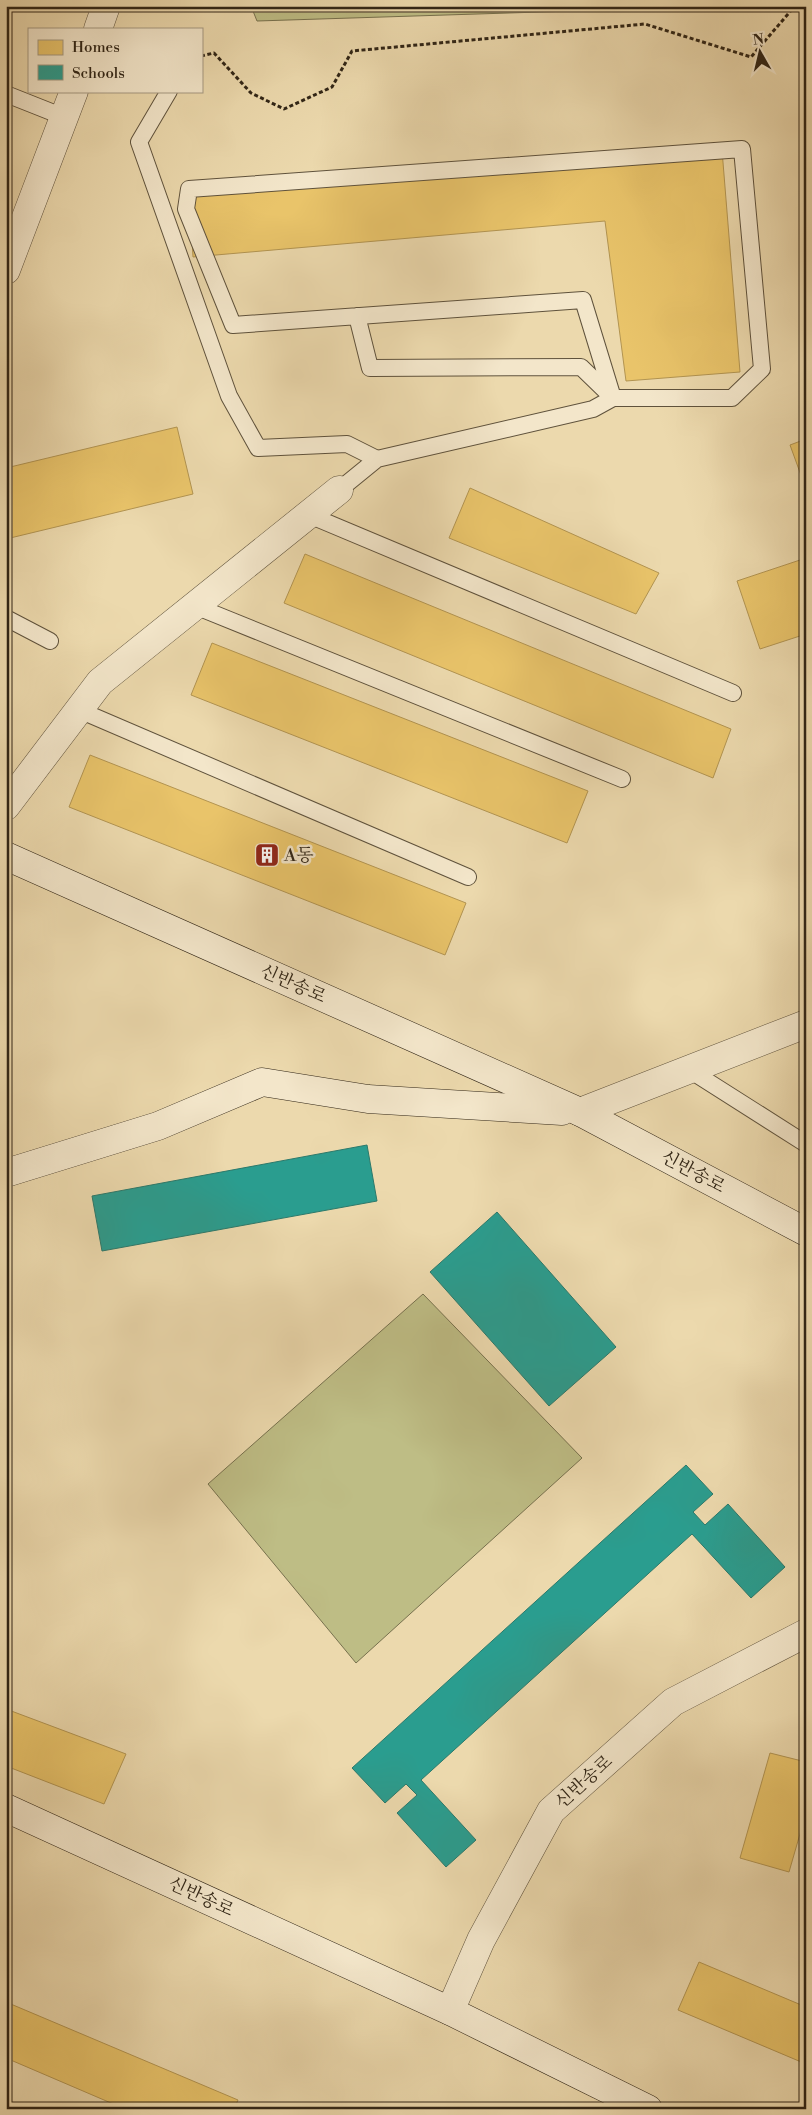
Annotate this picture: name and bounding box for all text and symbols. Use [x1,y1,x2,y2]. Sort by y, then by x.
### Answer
legend [28,28,202,92]
north arrow [734,28,784,78]
text: N [752,30,765,50]
text: Homes [72,38,120,57]
text: Schools [72,64,125,83]
building icon: A동 [254,842,280,868]
place label: A동 [283,844,314,867]
street label: 신반송로 [257,959,329,1009]
street label: 신반송로 [657,1146,729,1198]
street label: 신반송로 [550,1750,618,1814]
street label: 신반송로 [165,1872,237,1922]

